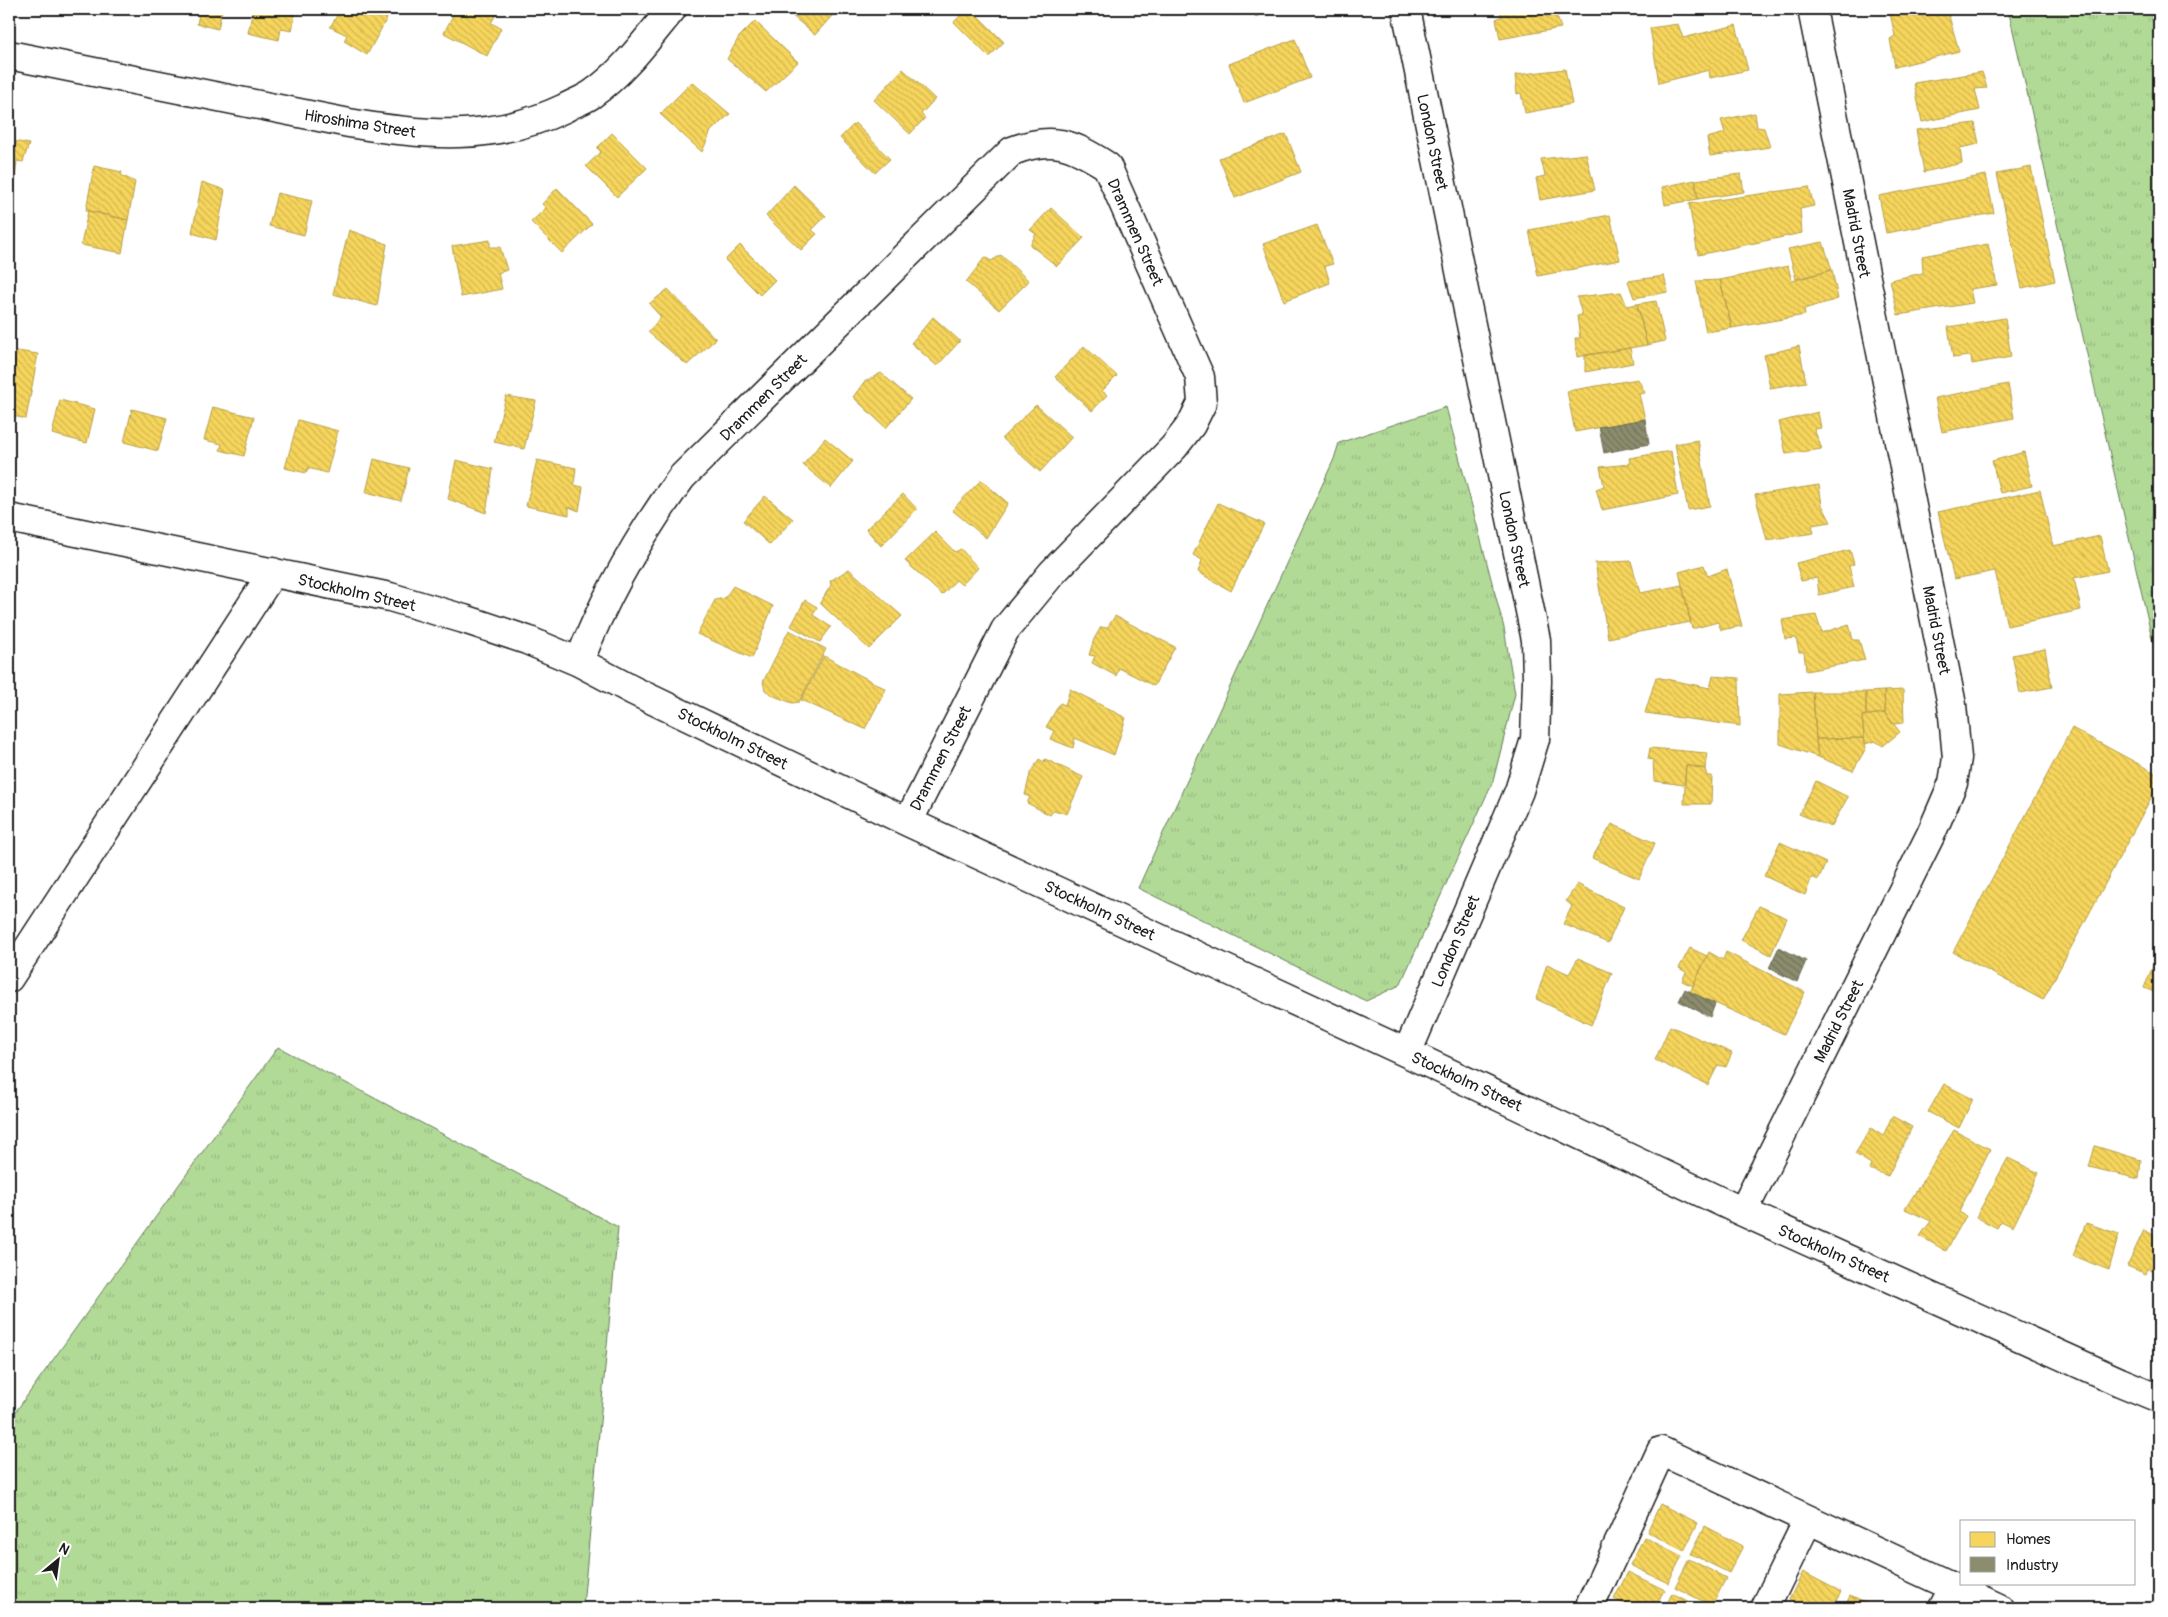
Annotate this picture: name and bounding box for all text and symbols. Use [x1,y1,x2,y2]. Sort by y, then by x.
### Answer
street label: London Street [1412,92,1452,193]
street label: Hiroshima Street [303,105,418,143]
street label: Drammen Street [1103,176,1168,290]
street label: Madrid Street [1838,187,1875,280]
street label: Drammen Street [716,350,812,445]
street label: London Street [1494,489,1534,590]
street label: Stockholm Street [296,570,418,616]
street label: Madrid Street [1918,584,1955,677]
street label: Drammen Street [906,702,976,814]
street label: Stockholm Street [674,704,791,774]
street label: Stockholm Street [1041,876,1159,946]
street label: London Street [1427,892,1485,991]
street label: Madrid Street [1810,976,1868,1066]
street label: Stockholm Street [1408,1047,1526,1117]
street label: Stockholm Street [1775,1220,1893,1288]
legend [1960,1520,2136,1584]
text: Homes [2006,1530,2051,1549]
north arrow [32,1534,82,1584]
text: N [56,1539,72,1559]
text: Industry [2006,1556,2059,1575]

